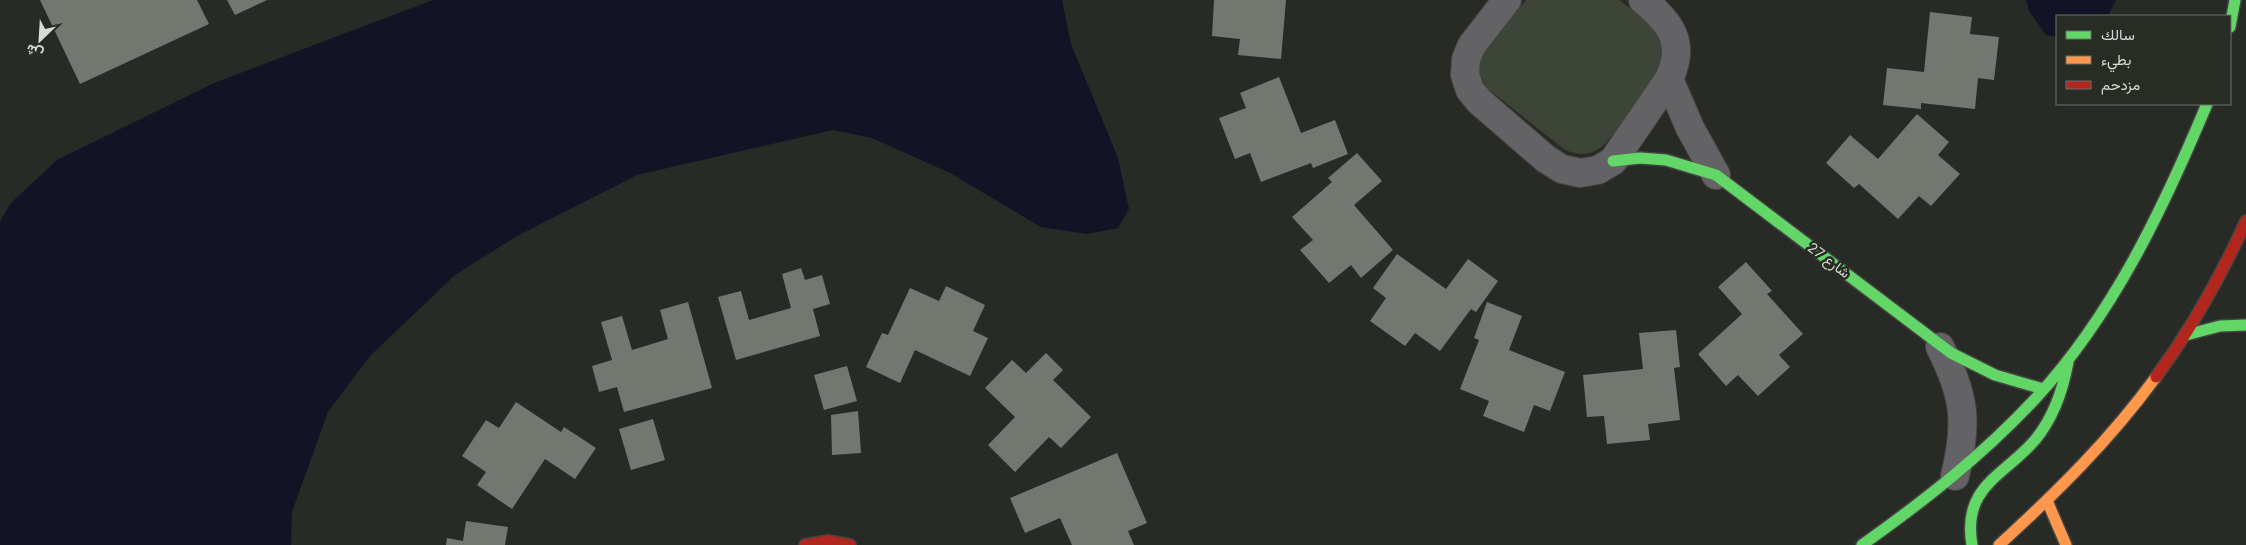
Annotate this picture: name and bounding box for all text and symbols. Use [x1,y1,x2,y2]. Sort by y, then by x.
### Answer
north arrow [15,15,65,65]
legend [2056,15,2231,105]
text: سالك [2101,25,2135,44]
text: ش [23,40,46,63]
text: بطيء [2101,50,2131,73]
text: مزدحم [2101,75,2140,95]
street label: شارع 27 [1803,238,1854,283]

